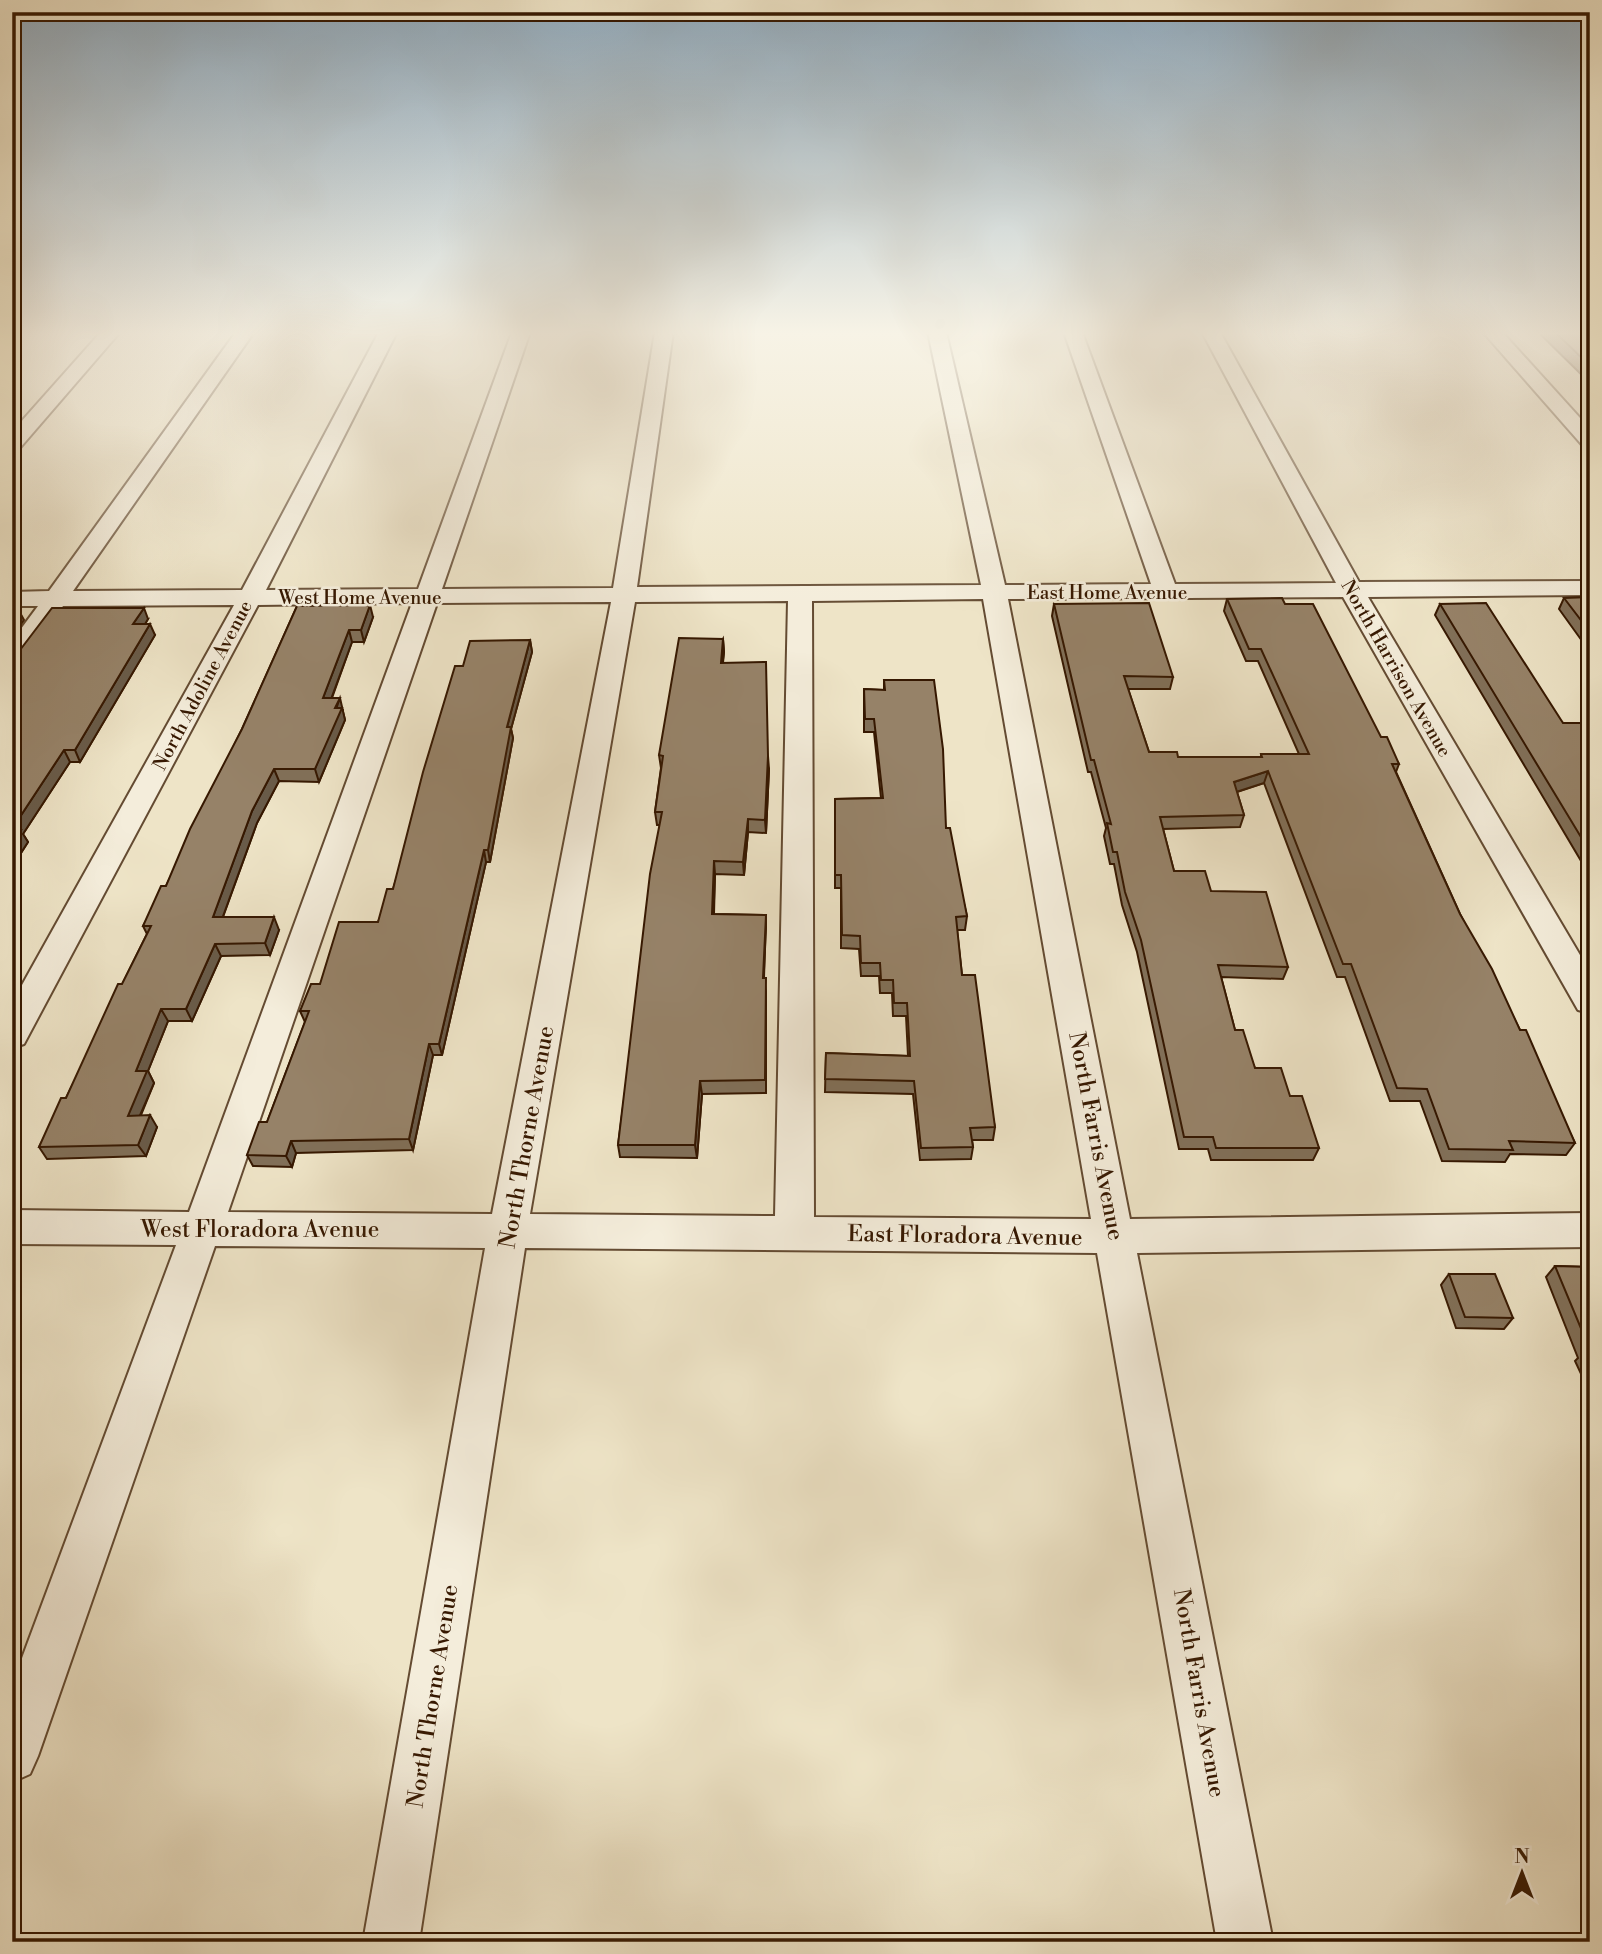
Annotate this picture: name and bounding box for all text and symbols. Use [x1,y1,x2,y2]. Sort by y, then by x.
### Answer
street label: North Harrison Avenue [1336,576,1457,761]
street label: East Home Avenue [1027,581,1187,605]
street label: West Home Avenue [277,586,442,610]
street label: North Adoline Avenue [148,596,258,775]
street label: North Thorne Avenue [494,1024,560,1251]
street label: North Farris Avenue [1062,1030,1130,1243]
street label: West Floradora Avenue [140,1216,379,1244]
street label: East Floradora Avenue [847,1220,1083,1252]
street label: North Thorne Avenue [402,1582,464,1810]
street label: North Farris Avenue [1167,1587,1231,1800]
north arrow [1486,1839,1556,1909]
text: N [1514,1845,1530,1869]

